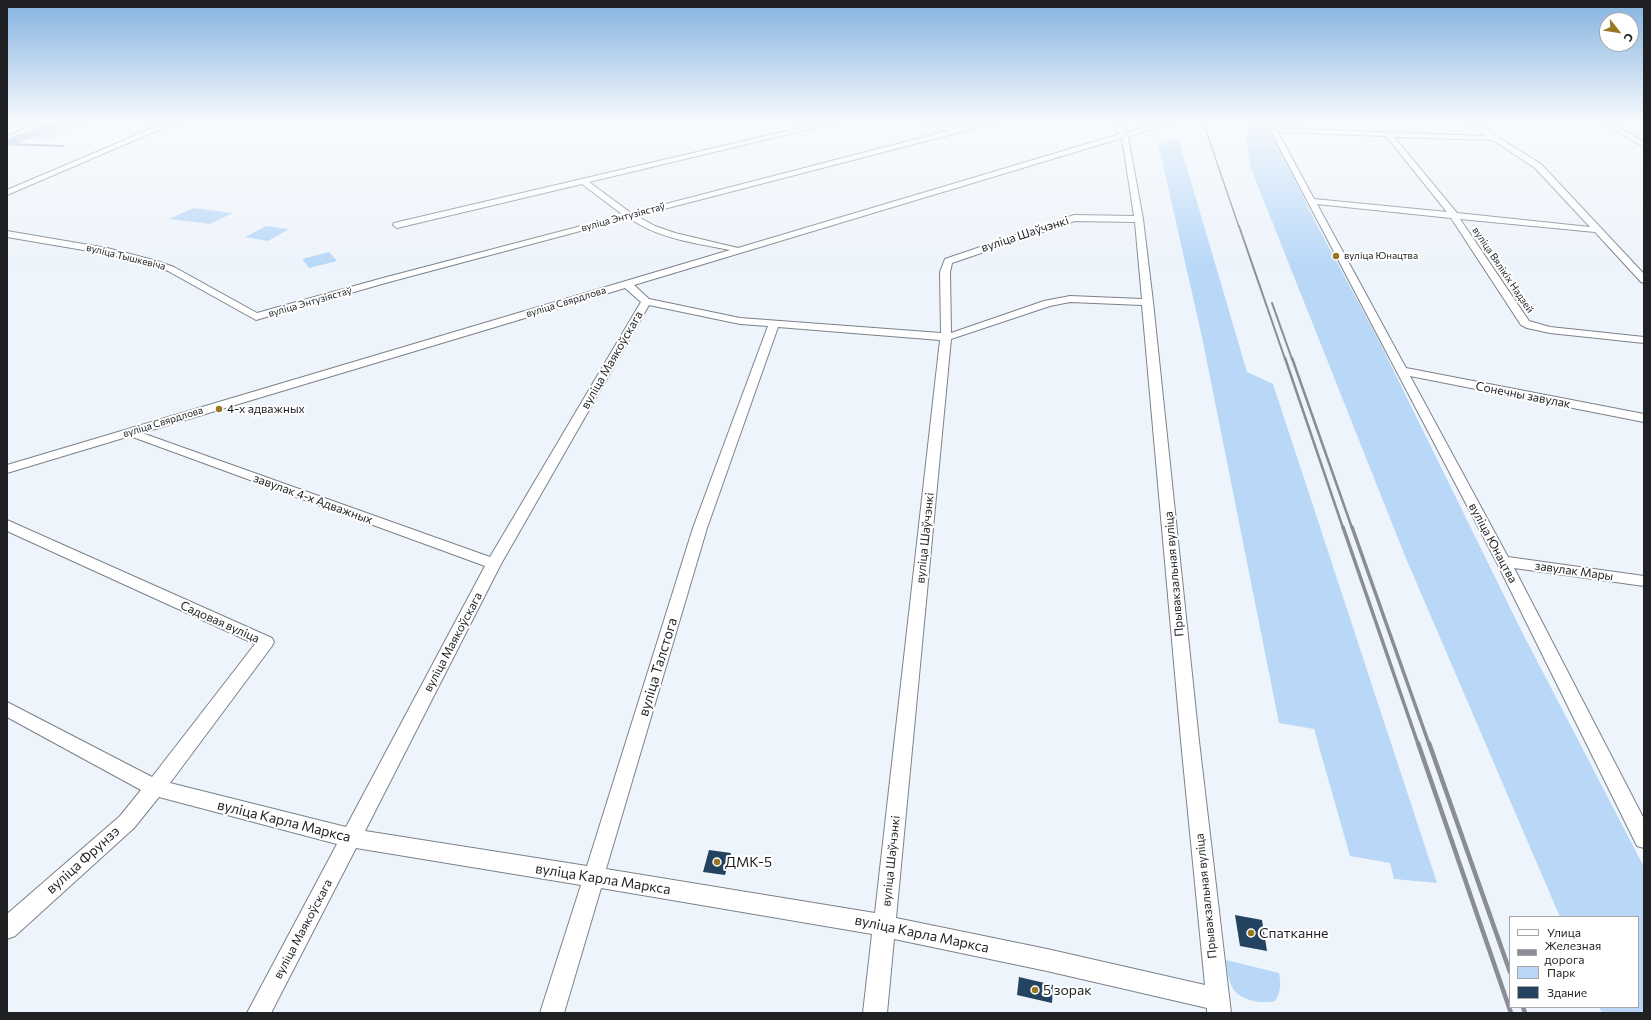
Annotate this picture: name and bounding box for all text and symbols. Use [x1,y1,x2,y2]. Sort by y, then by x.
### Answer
north arrow [1599,12,1639,52]
text: С [1621,31,1636,44]
street label: вуліца Энтузіястаў [580,200,666,234]
street label: вуліца Шаўчэнкі [979,213,1071,255]
street label: вуліца Вялікіх Надзей [1470,225,1536,315]
street label: вуліца Тышкевіча [85,241,167,273]
place label: вуліца Юнацтва [1344,250,1418,262]
marker: вуліца Юнацтва [1331,251,1341,261]
street label: вуліца Энтузіястаў [267,284,353,320]
street label: вуліца Свярдлова [525,284,607,320]
street label: вуліца Маякоўскага [578,308,646,412]
street label: Сонечны завулак [1474,379,1572,411]
place label: 4-х адважных [227,402,305,416]
street label: вуліца Свярдлова [122,404,204,440]
marker: 4-х адважных [214,404,224,414]
street label: завулак 4-х Адважных [251,471,375,527]
street label: вуліца Шаўчэнкі [913,492,937,584]
street label: вуліца Юнацтва [1466,500,1520,586]
street label: Прывакзальная вуліца [1161,511,1187,637]
street label: завулак Мары [1534,558,1614,584]
street label: вуліца Маякоўскага [421,590,485,694]
street label: Садовая вуліца [178,598,262,646]
street label: вуліца Талстога [635,616,681,718]
street label: вуліца Карла Маркса [216,796,352,846]
street label: вуліца Шаўчэнкі [879,815,903,907]
street label: вуліца Фрунзэ [43,823,123,897]
street label: Прывакзальная вуліца [1192,833,1220,959]
place label: ДМК-5 [725,854,772,870]
marker: ДМК-5 [712,857,722,867]
street label: вуліца Карла Маркса [534,860,672,898]
street label: вуліца Маякоўскага [271,877,335,981]
street label: вуліца Карла Маркса [853,912,991,956]
legend [1509,916,1639,1008]
place label: Спатканне [1259,925,1328,941]
text: Улица [1547,925,1581,939]
marker: Спатканне [1246,928,1256,938]
text: Железная дорога [1545,938,1601,966]
text: Парк [1547,965,1576,979]
place label: 5 зорак [1043,982,1092,998]
marker: 5 зорак [1030,985,1040,995]
text: Здание [1547,985,1587,999]

